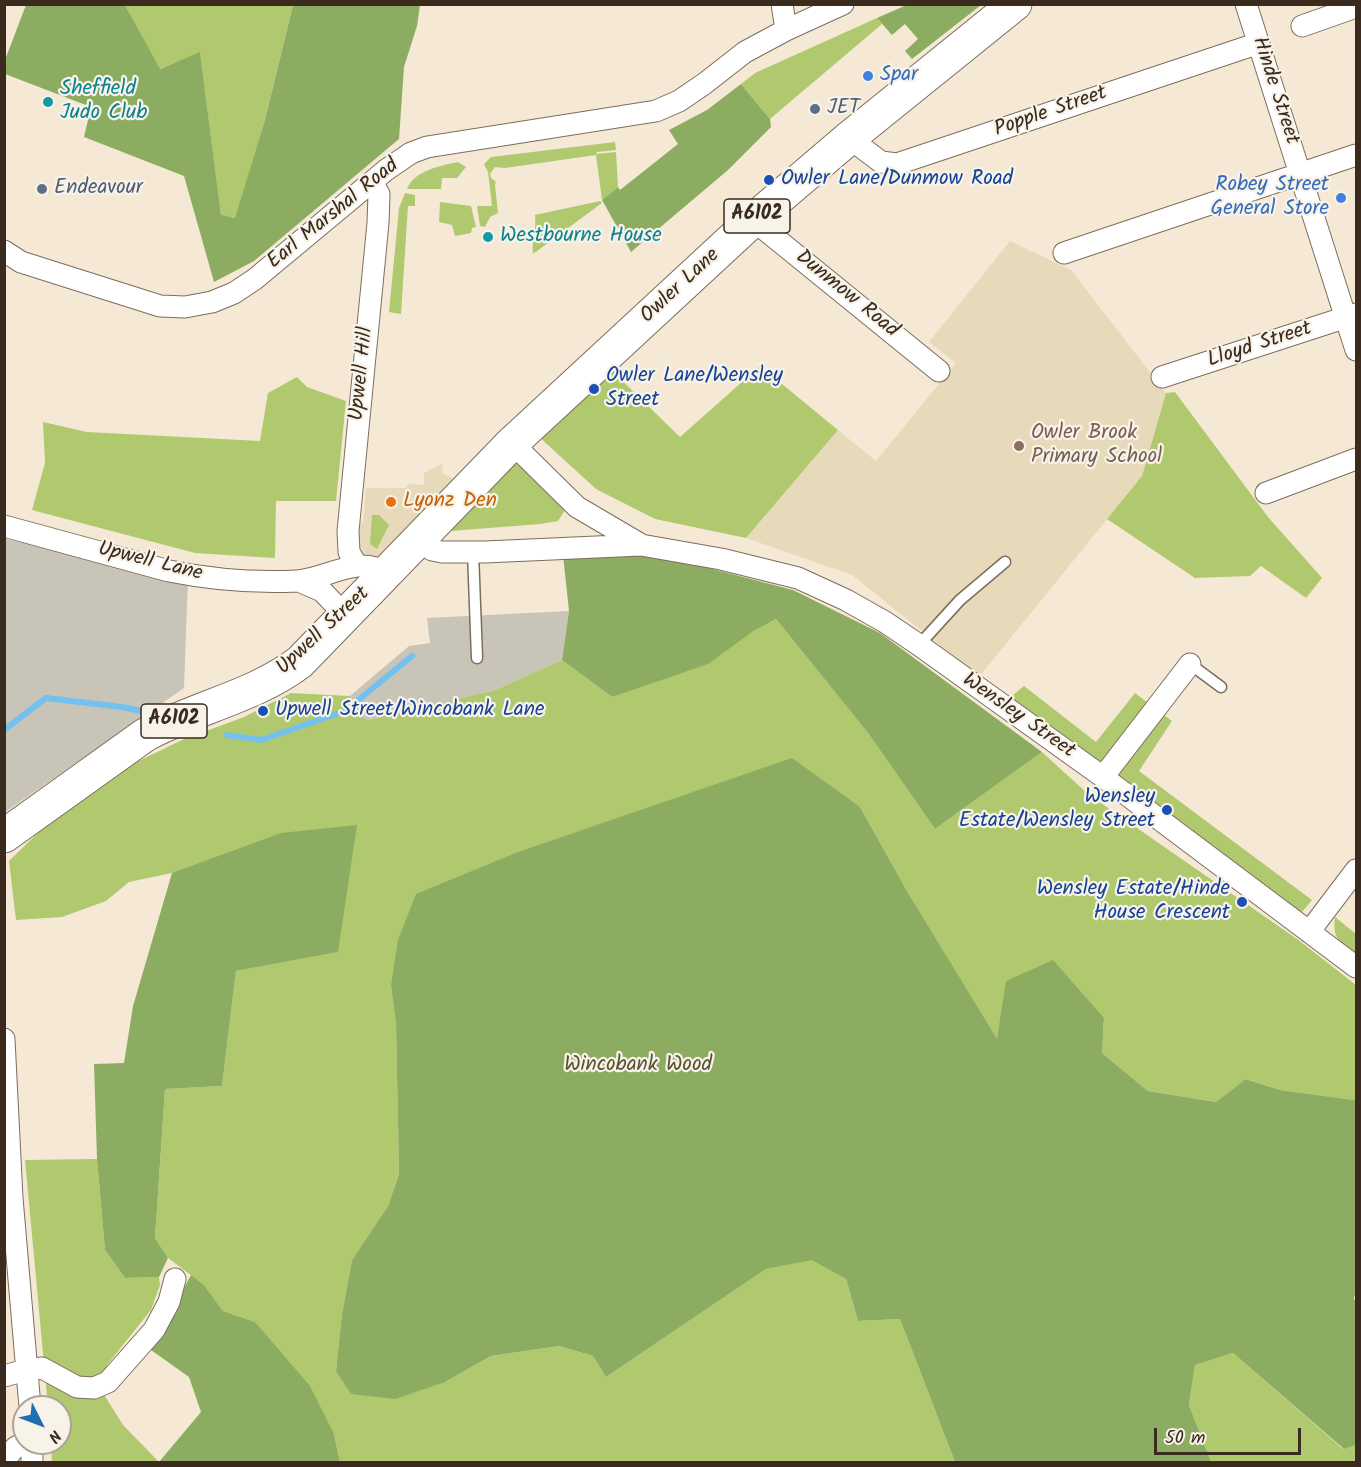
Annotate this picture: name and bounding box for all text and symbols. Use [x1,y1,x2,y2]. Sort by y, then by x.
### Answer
street label: Hinde Street [1245,34,1303,148]
place label: Spar [880,63,918,89]
marker: Spar [861,69,875,83]
place label: Sheffield Judo Club [60,77,147,127]
street label: Popple Street [991,82,1111,144]
marker: Sheffield Judo Club [41,95,55,109]
place label: JET [827,96,860,122]
marker: JET [808,102,822,116]
street label: Earl Marshal Road [263,154,405,276]
place label: Owler Lane/Dunmow Road [781,167,1013,193]
marker: Owler Lane/Dunmow Road [762,173,776,187]
place label: Robey Street General Store [1211,173,1329,223]
place label: Endeavour [54,176,143,202]
marker: Endeavour [35,182,49,196]
marker: Robey Street General Store [1334,191,1348,205]
road number: A6102 [724,199,790,233]
place label: Westbourne House [500,224,662,250]
marker: Westbourne House [481,230,495,244]
street label: Owler Lane [636,244,726,330]
street label: Dunmow Road [789,246,903,344]
street label: Lloyd Street [1205,317,1315,375]
street label: Upwell Hill [346,326,380,422]
place label: Owler Lane/Wensley Street [606,364,783,414]
marker: Owler Lane/Wensley Street [587,382,601,396]
place label: Owler Brook Primary School [1031,421,1162,471]
marker: Owler Brook Primary School [1012,439,1026,453]
place label: Lyonz Den [403,489,497,515]
marker: Lyonz Den [384,495,398,509]
street label: Upwell Lane [95,538,205,588]
street label: Upwell Street [272,582,376,682]
street label: Wensley Street [957,669,1079,765]
place label: Upwell Street/Wincobank Lane [275,698,544,724]
road number: A6102 [141,704,207,738]
marker: Upwell Street/Wincobank Lane [256,704,270,718]
place label: Wensley Estate/Wensley Street [959,785,1155,835]
marker: Wensley Estate/Wensley Street [1160,803,1174,817]
place label: Wensley Estate/Hinde House Crescent [1037,877,1230,927]
marker: Wensley Estate/Hinde House Crescent [1235,895,1249,909]
park label: Wincobank Wood [564,1053,712,1079]
north arrow [12,1395,72,1455]
scale bar [1157,1416,1304,1454]
text: N [42,1424,67,1448]
text: 50 m [1165,1424,1205,1453]

